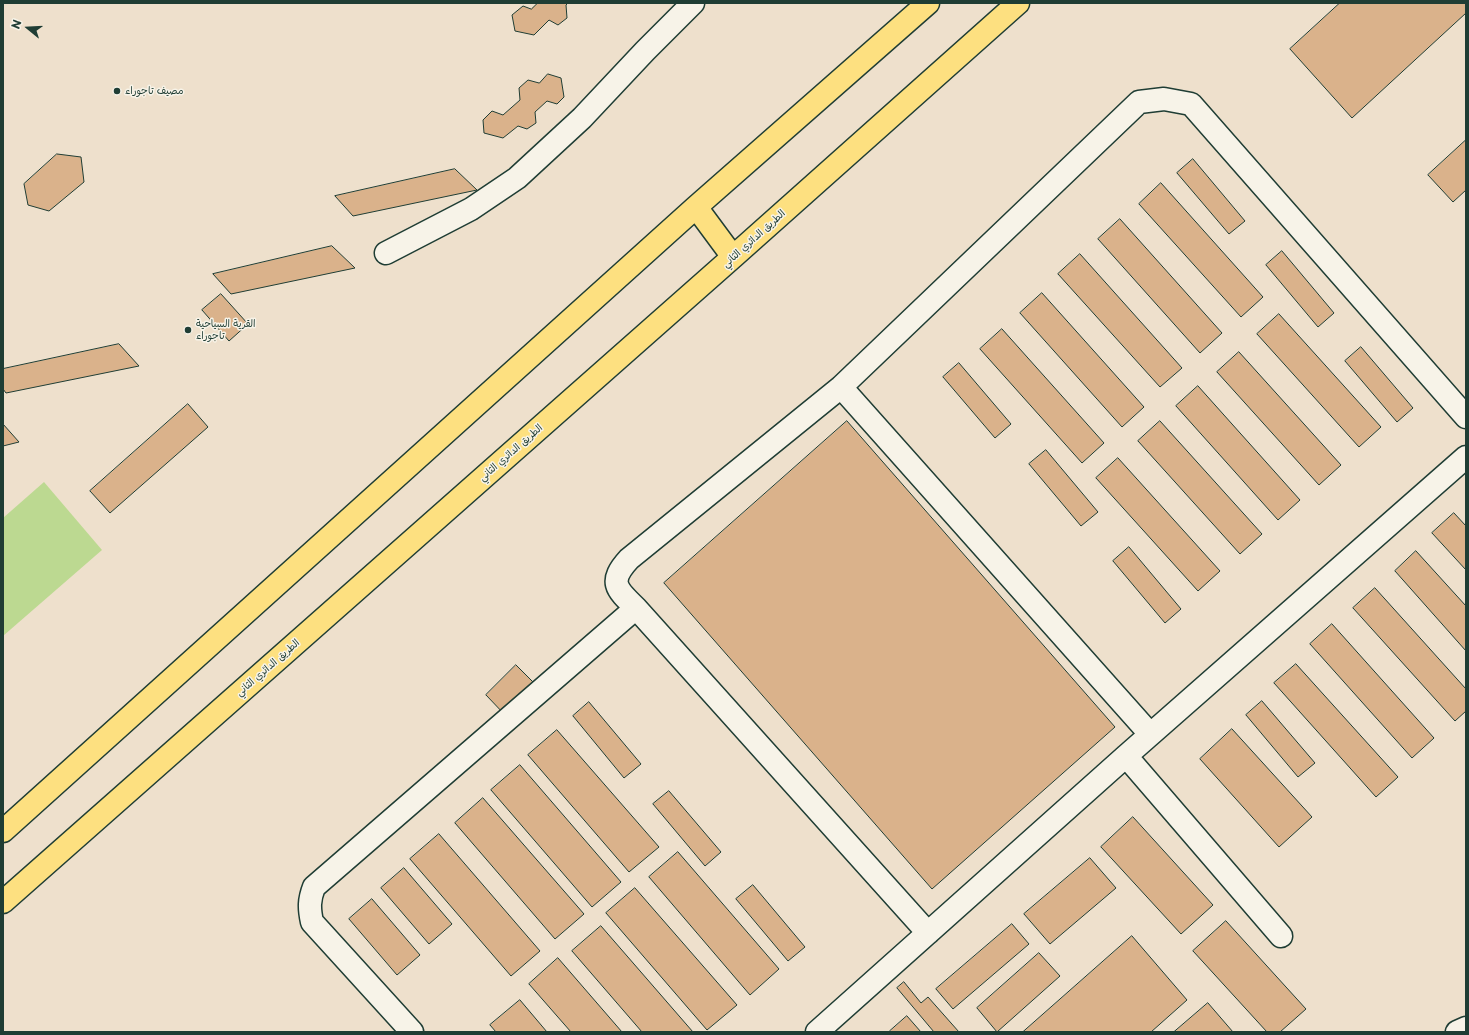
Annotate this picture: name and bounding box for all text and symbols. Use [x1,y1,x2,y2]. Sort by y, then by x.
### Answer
north arrow [8,8,48,48]
text: N [7,17,26,31]
place label: مصيف تاجوراء [125,85,184,97]
marker: مصيف تاجوراء [112,86,122,96]
street label: الطريق الدائري الثاني [720,208,788,270]
place label: القرية السياحية تاجوراء [196,318,255,342]
marker: القرية السياحية تاجوراء [183,325,193,335]
street label: الطريق الدائري الثاني [477,422,545,484]
street label: الطريق الدائري الثاني [234,637,302,699]

